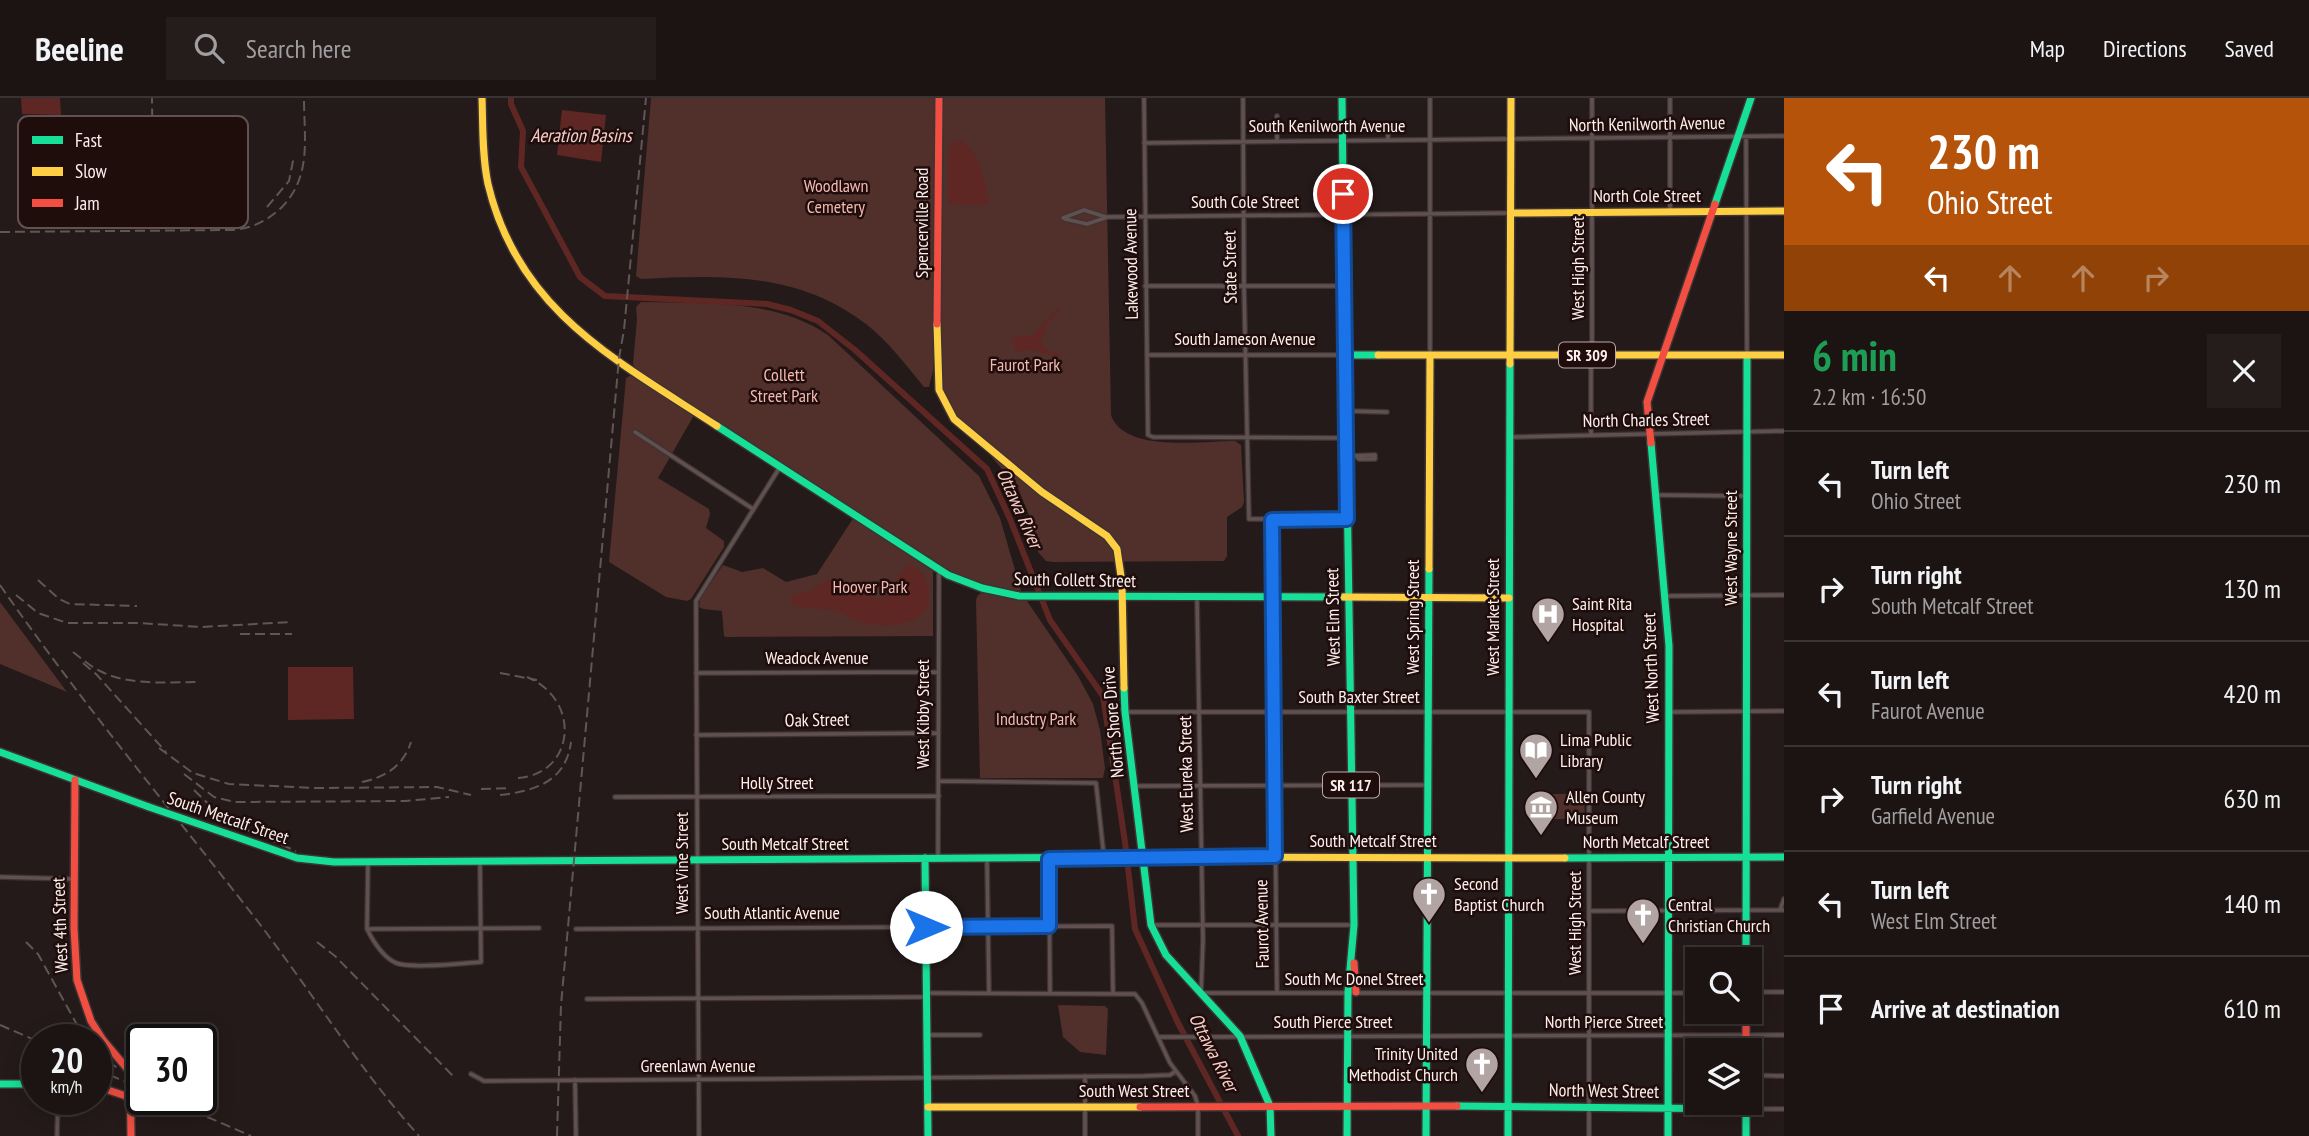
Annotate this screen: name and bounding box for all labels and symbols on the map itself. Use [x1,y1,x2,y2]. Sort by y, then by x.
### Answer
street label: North Kenilworth Avenue [1569,111,1725,136]
street label: South Kenilworth Avenue [1249,114,1405,137]
legend [18,116,248,228]
water label: Aeration Basins [530,123,633,147]
text: Fast [75,128,103,152]
text: Slow [75,159,108,183]
pin [1313,164,1373,224]
street label: Spencerville Road [910,168,933,278]
park label: Woodlawn Cemetery [804,174,868,218]
street label: North Cole Street [1593,184,1701,207]
street label: South Cole Street [1191,190,1299,213]
text: Jam [74,191,100,215]
street label: Lakewood Avenue [1118,208,1143,320]
street label: West High Street [1566,216,1589,320]
street label: State Street [1217,230,1242,304]
street label: South Jameson Avenue [1174,327,1316,350]
road number: SR 309 [1559,342,1615,368]
park label: Faurot Park [990,353,1060,376]
park label: Collett Street Park [750,363,818,407]
street label: North Charles Street [1583,407,1710,432]
water label: Ottawa River [992,464,1049,554]
street label: West Wayne Street [1719,490,1742,606]
street label: West Market Street [1481,558,1504,676]
street label: West Spring Street [1401,560,1424,674]
street label: South Collett Street [1014,567,1136,592]
street label: West Elm Street [1320,568,1345,666]
park label: Hoover Park [833,575,907,598]
place label: Saint Rita Hospital [1572,592,1632,636]
hospital icon: Saint Rita Hospital [1529,595,1567,644]
street label: West North Street [1637,612,1664,724]
street label: Weadock Avenue [765,646,869,669]
street label: West Kibby Street [911,659,934,769]
street label: North Shore Drive [1096,665,1129,779]
street label: South Baxter Street [1298,685,1420,708]
street label: Oak Street [784,707,850,732]
park label: Industry Park [996,707,1076,730]
street label: West Eureka Street [1173,715,1198,833]
place label: Lima Public Library [1560,728,1632,772]
library icon: Lima Public Library [1517,731,1555,780]
street label: Holly Street [740,771,814,794]
road number: SR 117 [1323,772,1379,798]
place label: Allen County Museum [1566,785,1645,829]
street label: South Metcalf Street [164,786,292,849]
museum icon: Allen County Museum [1522,788,1560,837]
street label: West Vine Street [670,812,693,914]
street label: South Metcalf Street [1309,829,1437,852]
street label: North Metcalf Street [1583,830,1709,853]
street label: South Metcalf Street [721,832,849,855]
street label: West High Street [1563,871,1586,975]
place label: Second Baptist Church [1454,872,1544,916]
church icon: Second Baptist Church [1410,875,1448,924]
street label: West 4th Street [46,877,73,973]
street label: Faurot Avenue [1249,879,1274,969]
position arrow [889,890,963,964]
place label: Central Christian Church [1668,893,1770,937]
church icon: Central Christian Church [1624,896,1662,945]
street label: South Atlantic Avenue [704,901,840,924]
street label: South Mc Donel Street [1284,967,1424,990]
water label: Ottawa River [1184,1009,1245,1098]
street label: South Pierce Street [1274,1010,1393,1033]
street label: North Pierce Street [1545,1010,1663,1033]
speed limit sign: 30 [126,1024,217,1115]
place label: Trinity United Methodist Church [1349,1042,1458,1086]
church icon: Trinity United Methodist Church [1463,1045,1501,1094]
street label: Greenlawn Avenue [640,1054,756,1077]
street label: North West Street [1549,1078,1659,1103]
street label: South West Street [1079,1079,1189,1102]

